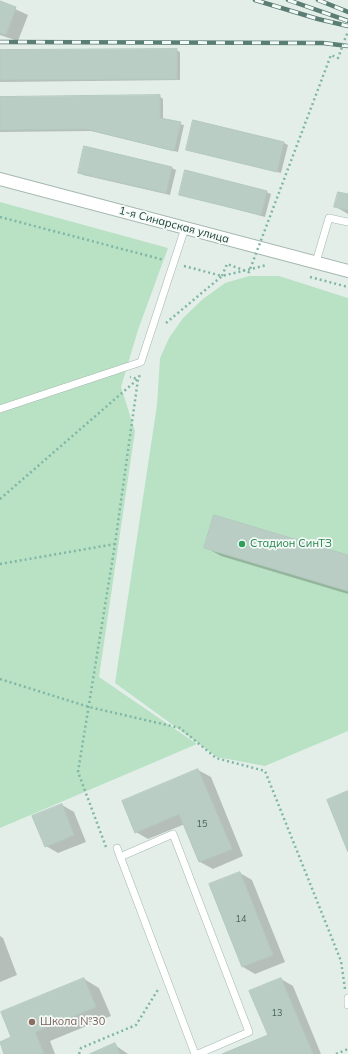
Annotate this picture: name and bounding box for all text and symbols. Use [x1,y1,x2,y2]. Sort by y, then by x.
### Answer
street label: 1-я Синарская улица [118,204,230,246]
place label: Стадион СинТЗ [250,537,332,551]
marker: Стадион СинТЗ [237,539,247,549]
house number: 15 [197,819,207,829]
house number: 14 [236,914,246,924]
house number: 13 [272,1008,282,1018]
place label: Школа №30 [40,1015,105,1029]
marker: Школа №30 [27,1017,37,1027]

